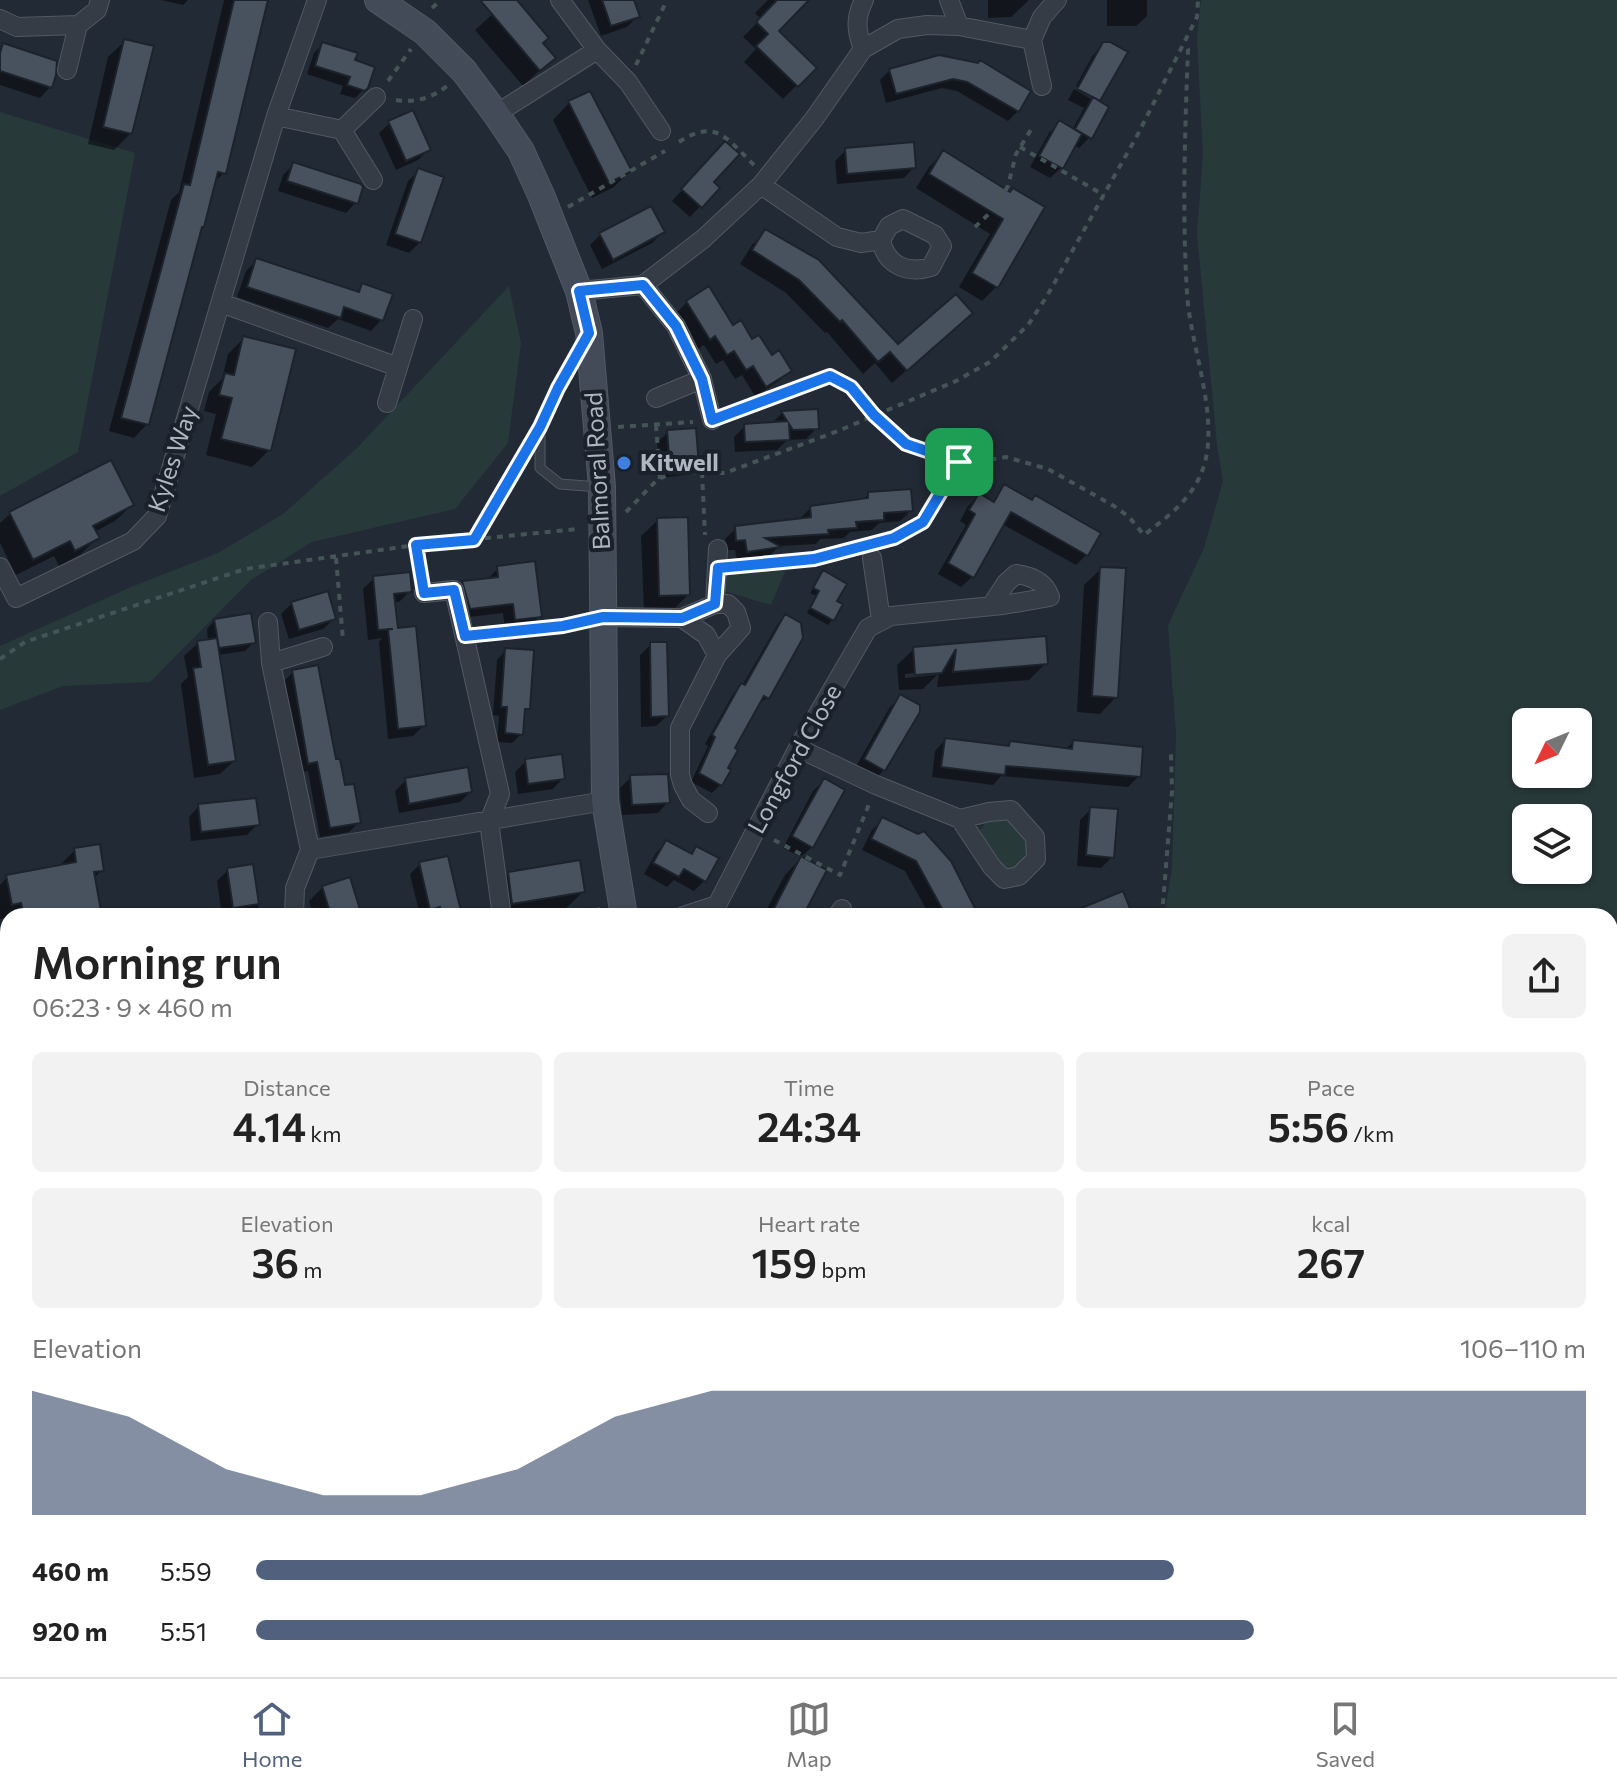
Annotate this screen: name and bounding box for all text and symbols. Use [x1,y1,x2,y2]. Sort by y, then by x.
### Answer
street label: Balmoral Road [578,391,615,551]
street label: Kyles Way [141,402,202,515]
pin [925,428,993,496]
icon: arrive [937,440,981,484]
place label: Kitwell [640,447,719,476]
marker: Kitwell [615,454,633,472]
street label: Longford Close [741,679,847,838]
north arrow [1512,708,1592,788]
map controls [1512,708,1592,884]
button: layers [1512,804,1592,884]
text: Morning run [32,934,282,988]
button: share [1502,934,1586,1018]
text: 06:23 · 9 × 460 m [32,991,233,1022]
text: Distance [243,1074,331,1101]
text: Time [784,1074,834,1101]
text: Pace [1307,1074,1355,1101]
text: 4.14 [233,1101,306,1150]
text: 24:34 [757,1101,861,1150]
text: 5:56 [1268,1101,1349,1150]
text: km [306,1120,341,1147]
text: /km [1349,1120,1394,1147]
text: Elevation [241,1210,333,1237]
text: Heart rate [758,1210,860,1237]
text: kcal [1311,1210,1351,1237]
text: 36 [251,1237,299,1286]
text: 159 [752,1237,817,1286]
text: 267 [1297,1237,1365,1286]
text: m [299,1256,323,1283]
text: bpm [817,1256,866,1283]
text: Elevation [32,1332,142,1363]
text: 106–110 m [1460,1332,1586,1363]
text: 460 m [32,1555,109,1586]
text: 5:59 [160,1555,212,1586]
text: 920 m [32,1615,107,1646]
text: 5:51 [160,1615,207,1646]
tab: Home [242,1697,302,1772]
tab: Map [786,1697,832,1772]
tab: Saved [1316,1697,1375,1772]

